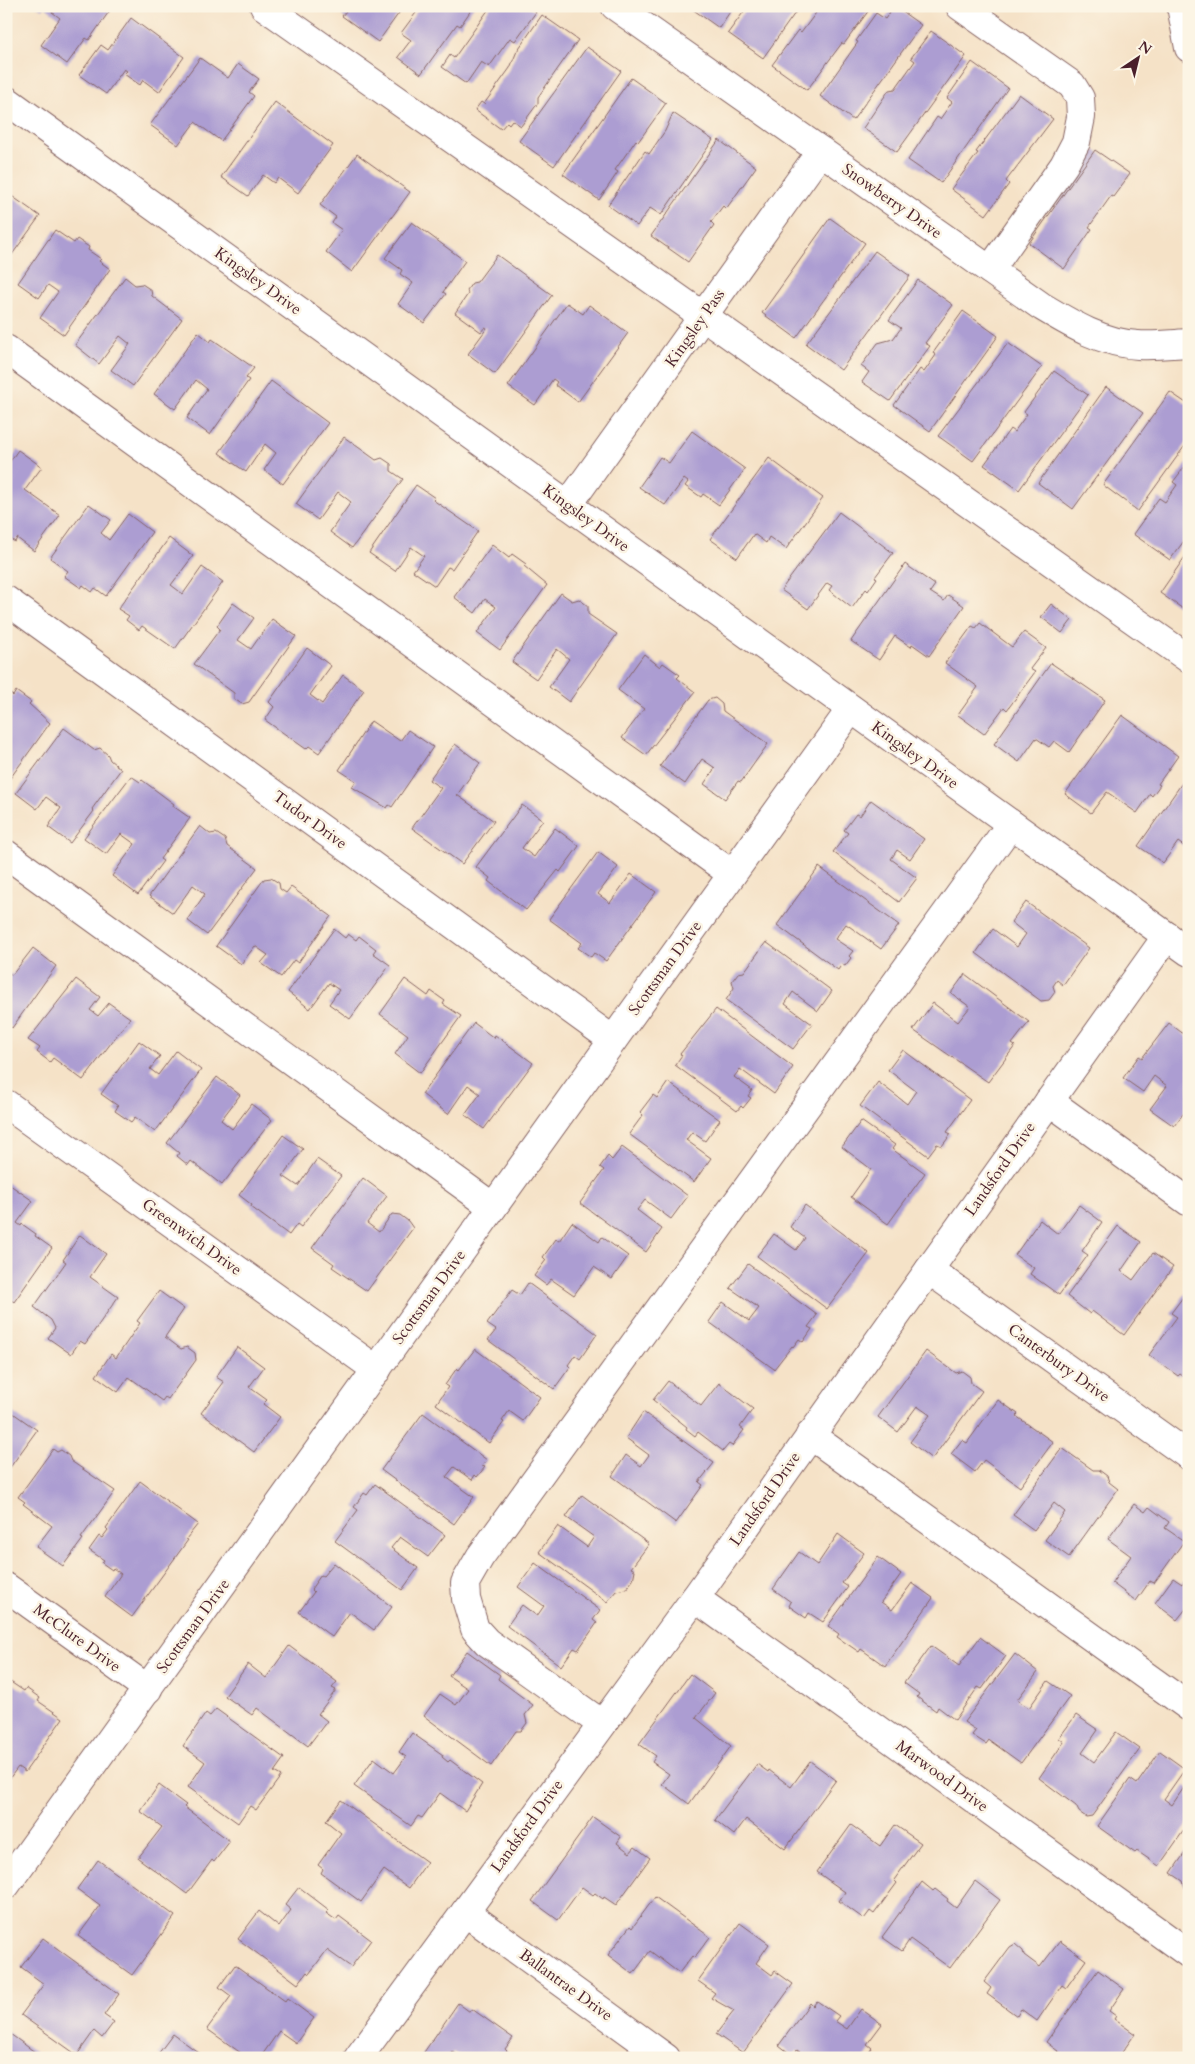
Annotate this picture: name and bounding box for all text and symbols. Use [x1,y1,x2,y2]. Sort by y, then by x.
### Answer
north arrow [1112,32,1162,82]
text: N [1135,36,1156,59]
street label: Snowberry Drive [838,158,946,244]
street label: Kingsley Drive [210,242,306,320]
street label: Kingsley Pass [660,284,730,372]
street label: Kingsley Drive [538,479,634,557]
street label: Kingsley Drive [867,716,963,794]
street label: Tudor Drive [269,786,351,854]
street label: Scottsman Drive [623,916,707,1020]
street label: Landsford Drive [959,1117,1041,1221]
street label: Greenwich Drive [138,1193,246,1281]
street label: Scottsman Drive [387,1245,471,1349]
street label: Canterbury Drive [1004,1319,1114,1407]
street label: Landsford Drive [724,1447,806,1551]
street label: Scottsman Drive [151,1574,235,1678]
street label: McClure Drive [29,1599,125,1677]
street label: Marwood Drive [891,1735,993,1817]
street label: Landsford Drive [486,1775,568,1877]
street label: Ballantrae Drive [515,1944,617,2026]

